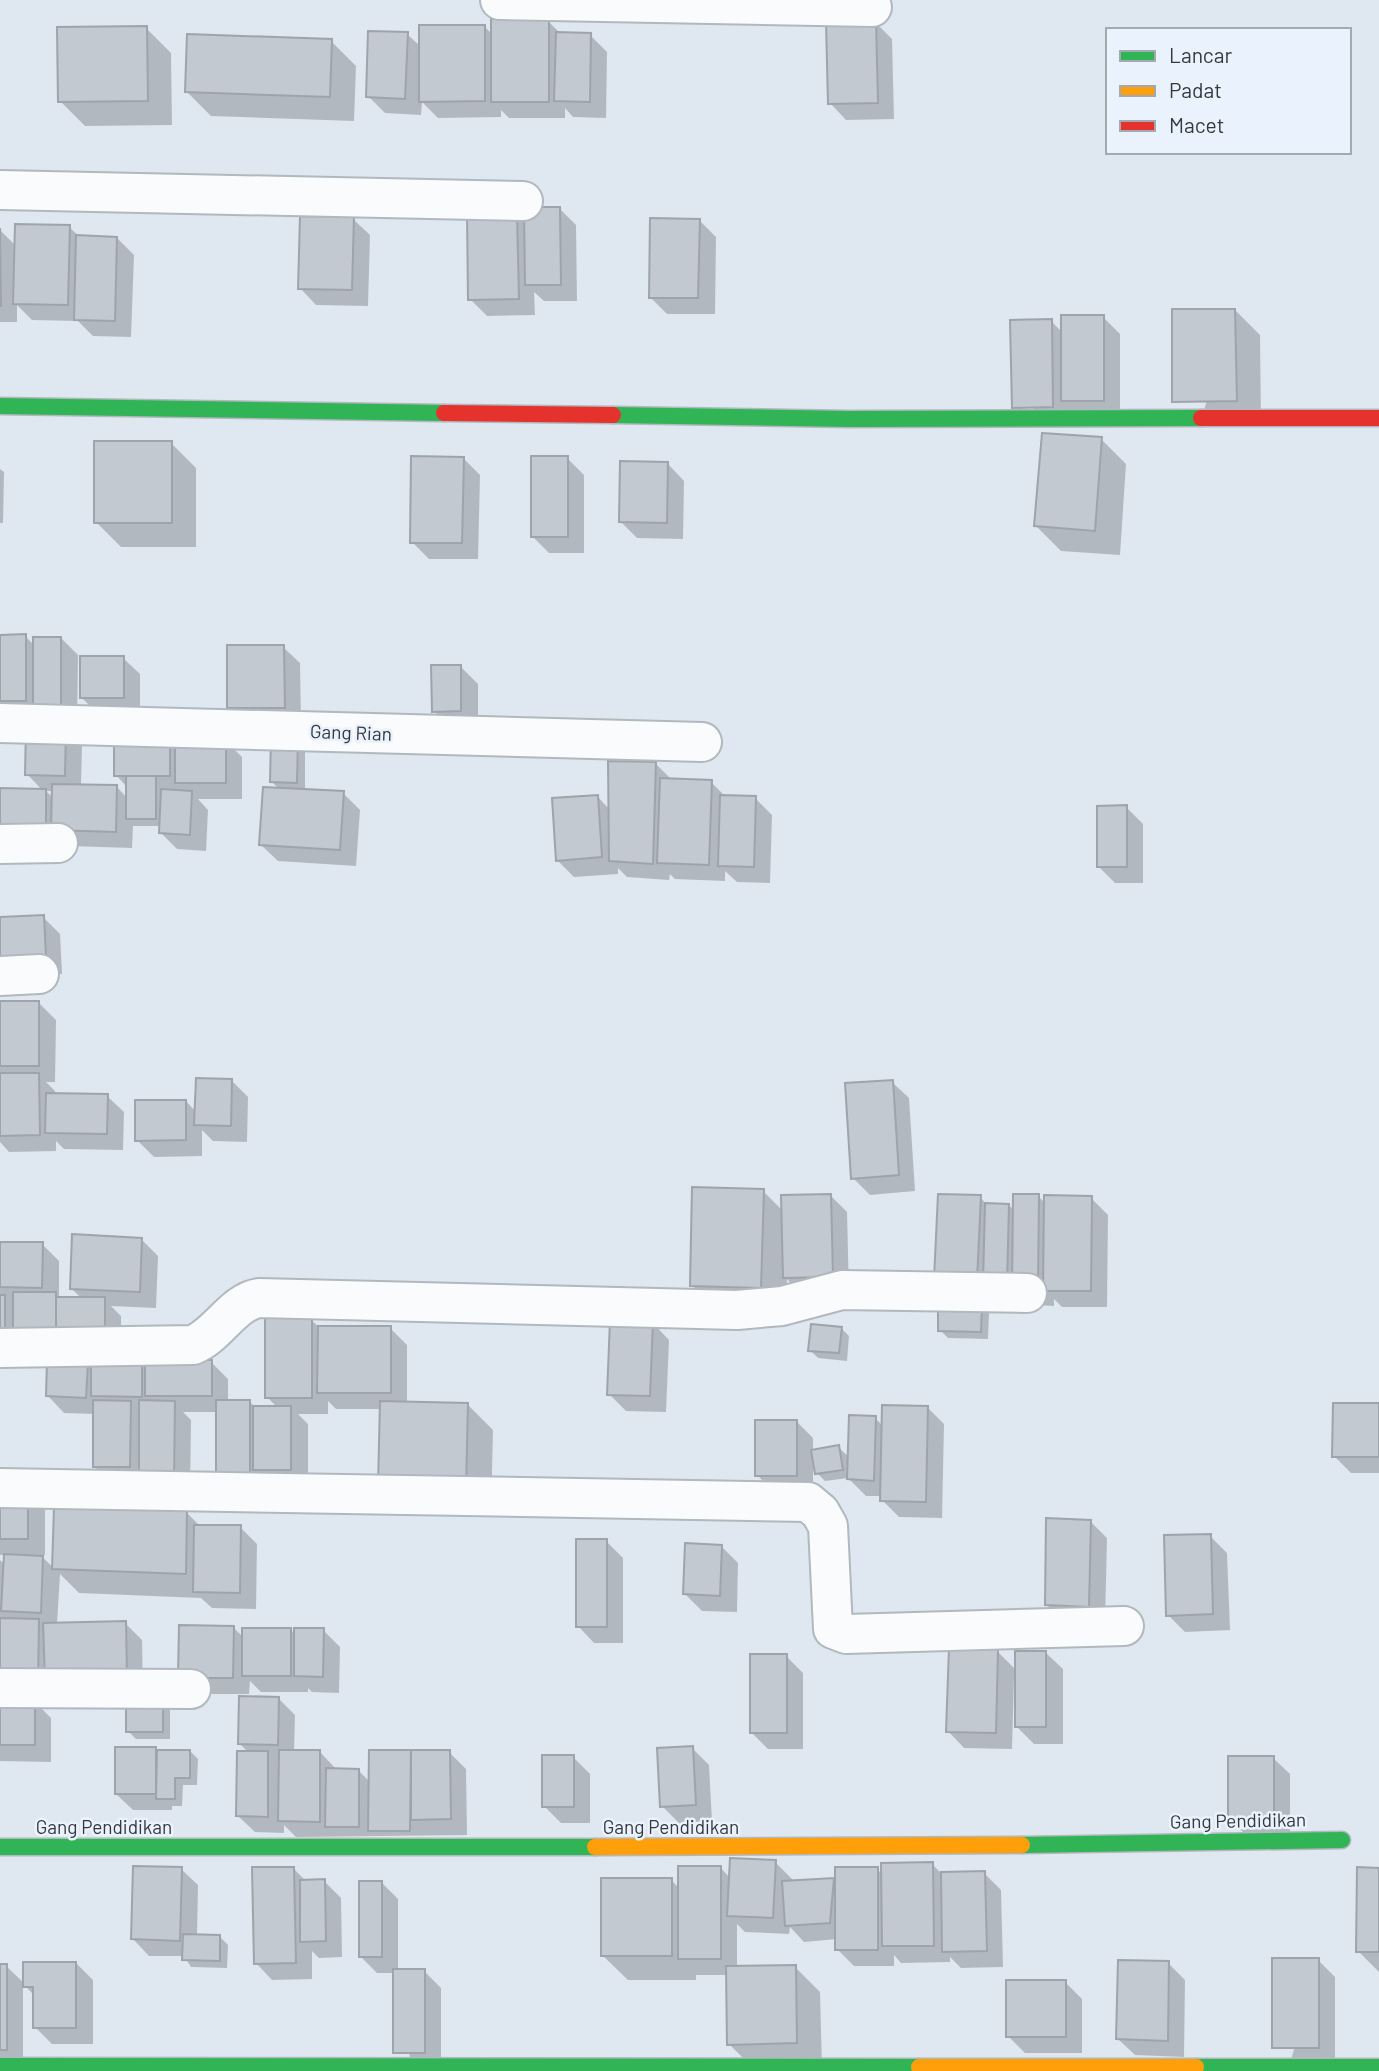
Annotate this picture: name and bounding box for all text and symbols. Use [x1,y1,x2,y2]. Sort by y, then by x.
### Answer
legend [1106,28,1351,154]
text: Lancar [1169,42,1232,67]
text: Padat [1169,77,1222,102]
text: Macet [1169,112,1224,137]
street label: Gang Rian [310,719,392,745]
street label: Gang Pendidikan [1170,1807,1306,1833]
street label: Gang Pendidikan [36,1815,172,1838]
street label: Gang Pendidikan [603,1815,739,1838]

